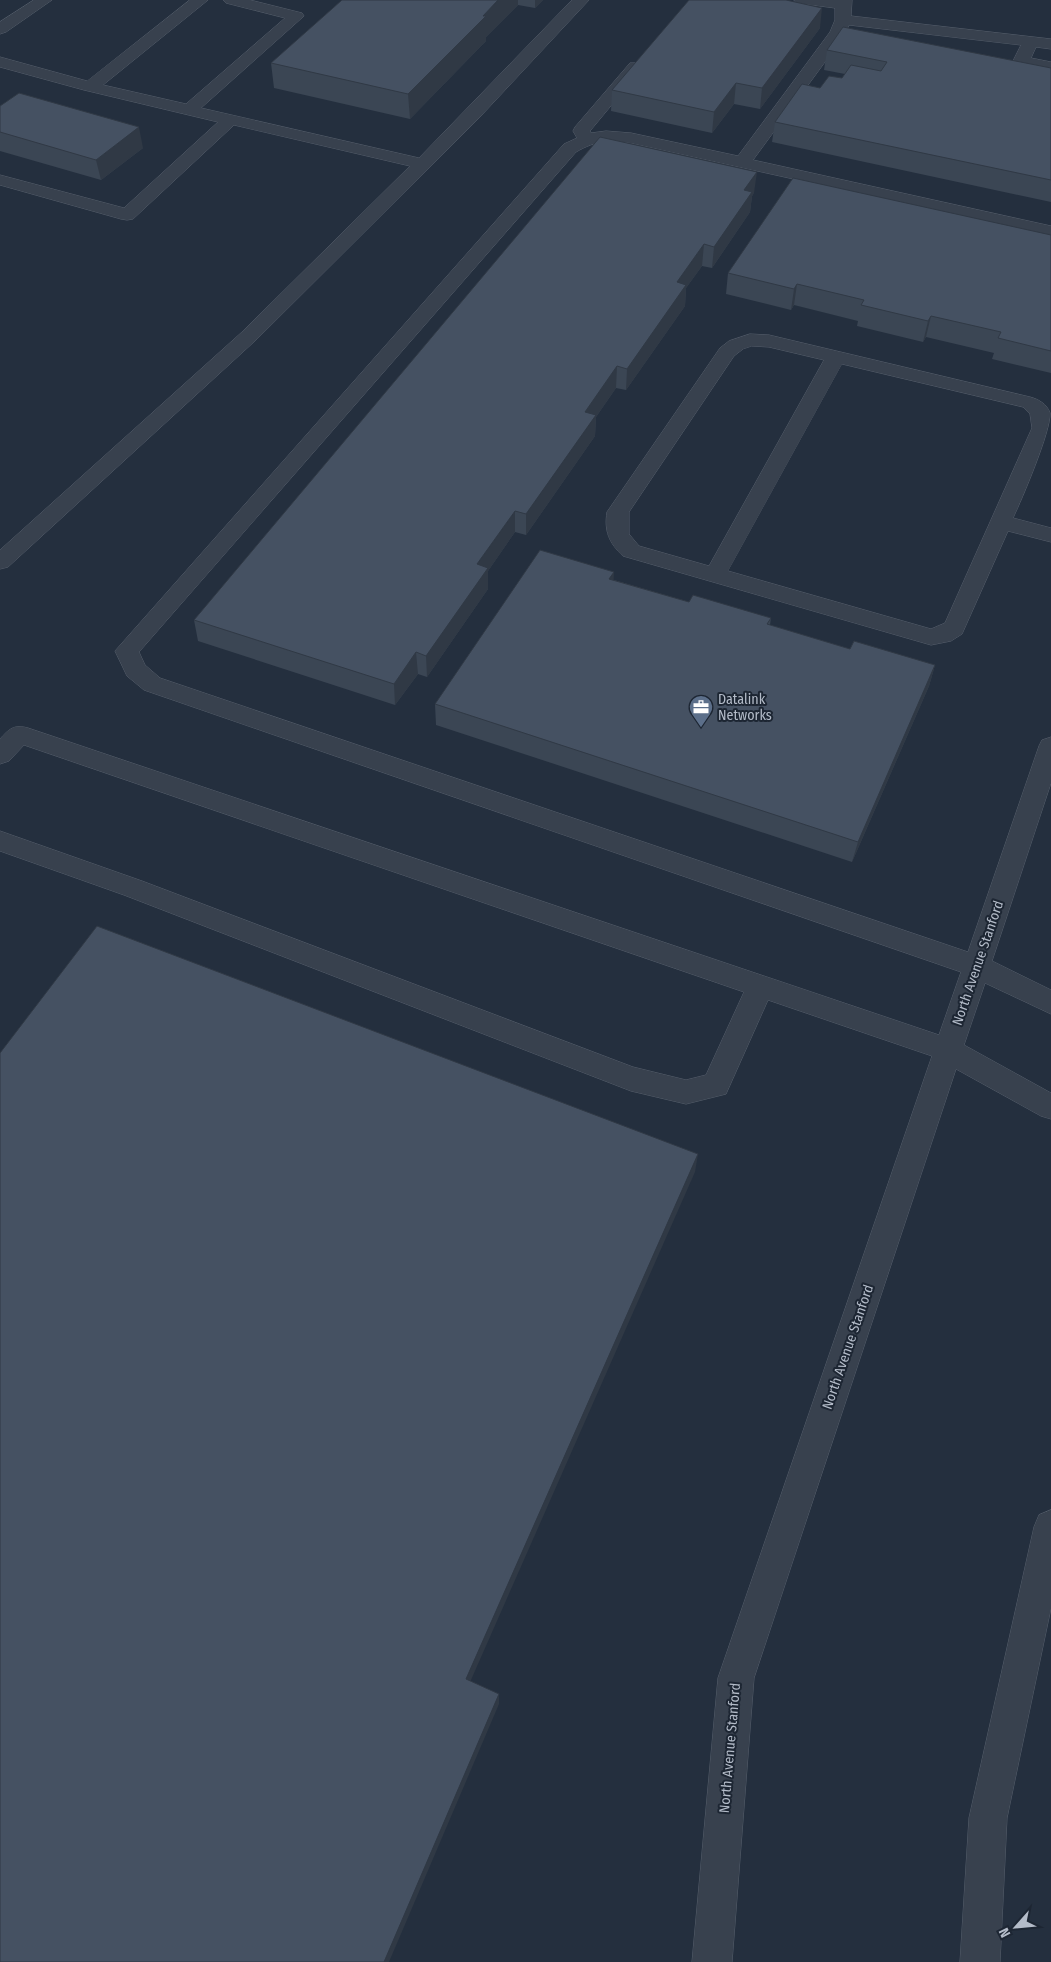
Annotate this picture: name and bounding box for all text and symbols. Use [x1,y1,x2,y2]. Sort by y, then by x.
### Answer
place label: Datalink Networks [718,691,772,724]
office icon: Datalink Networks [688,694,714,728]
street label: North Avenue Stanford [949,899,1007,1027]
street label: North Avenue Stanford [819,1283,877,1411]
street label: North Avenue Stanford [716,1682,744,1814]
north arrow [991,1902,1041,1952]
text: N [995,1925,1014,1940]

